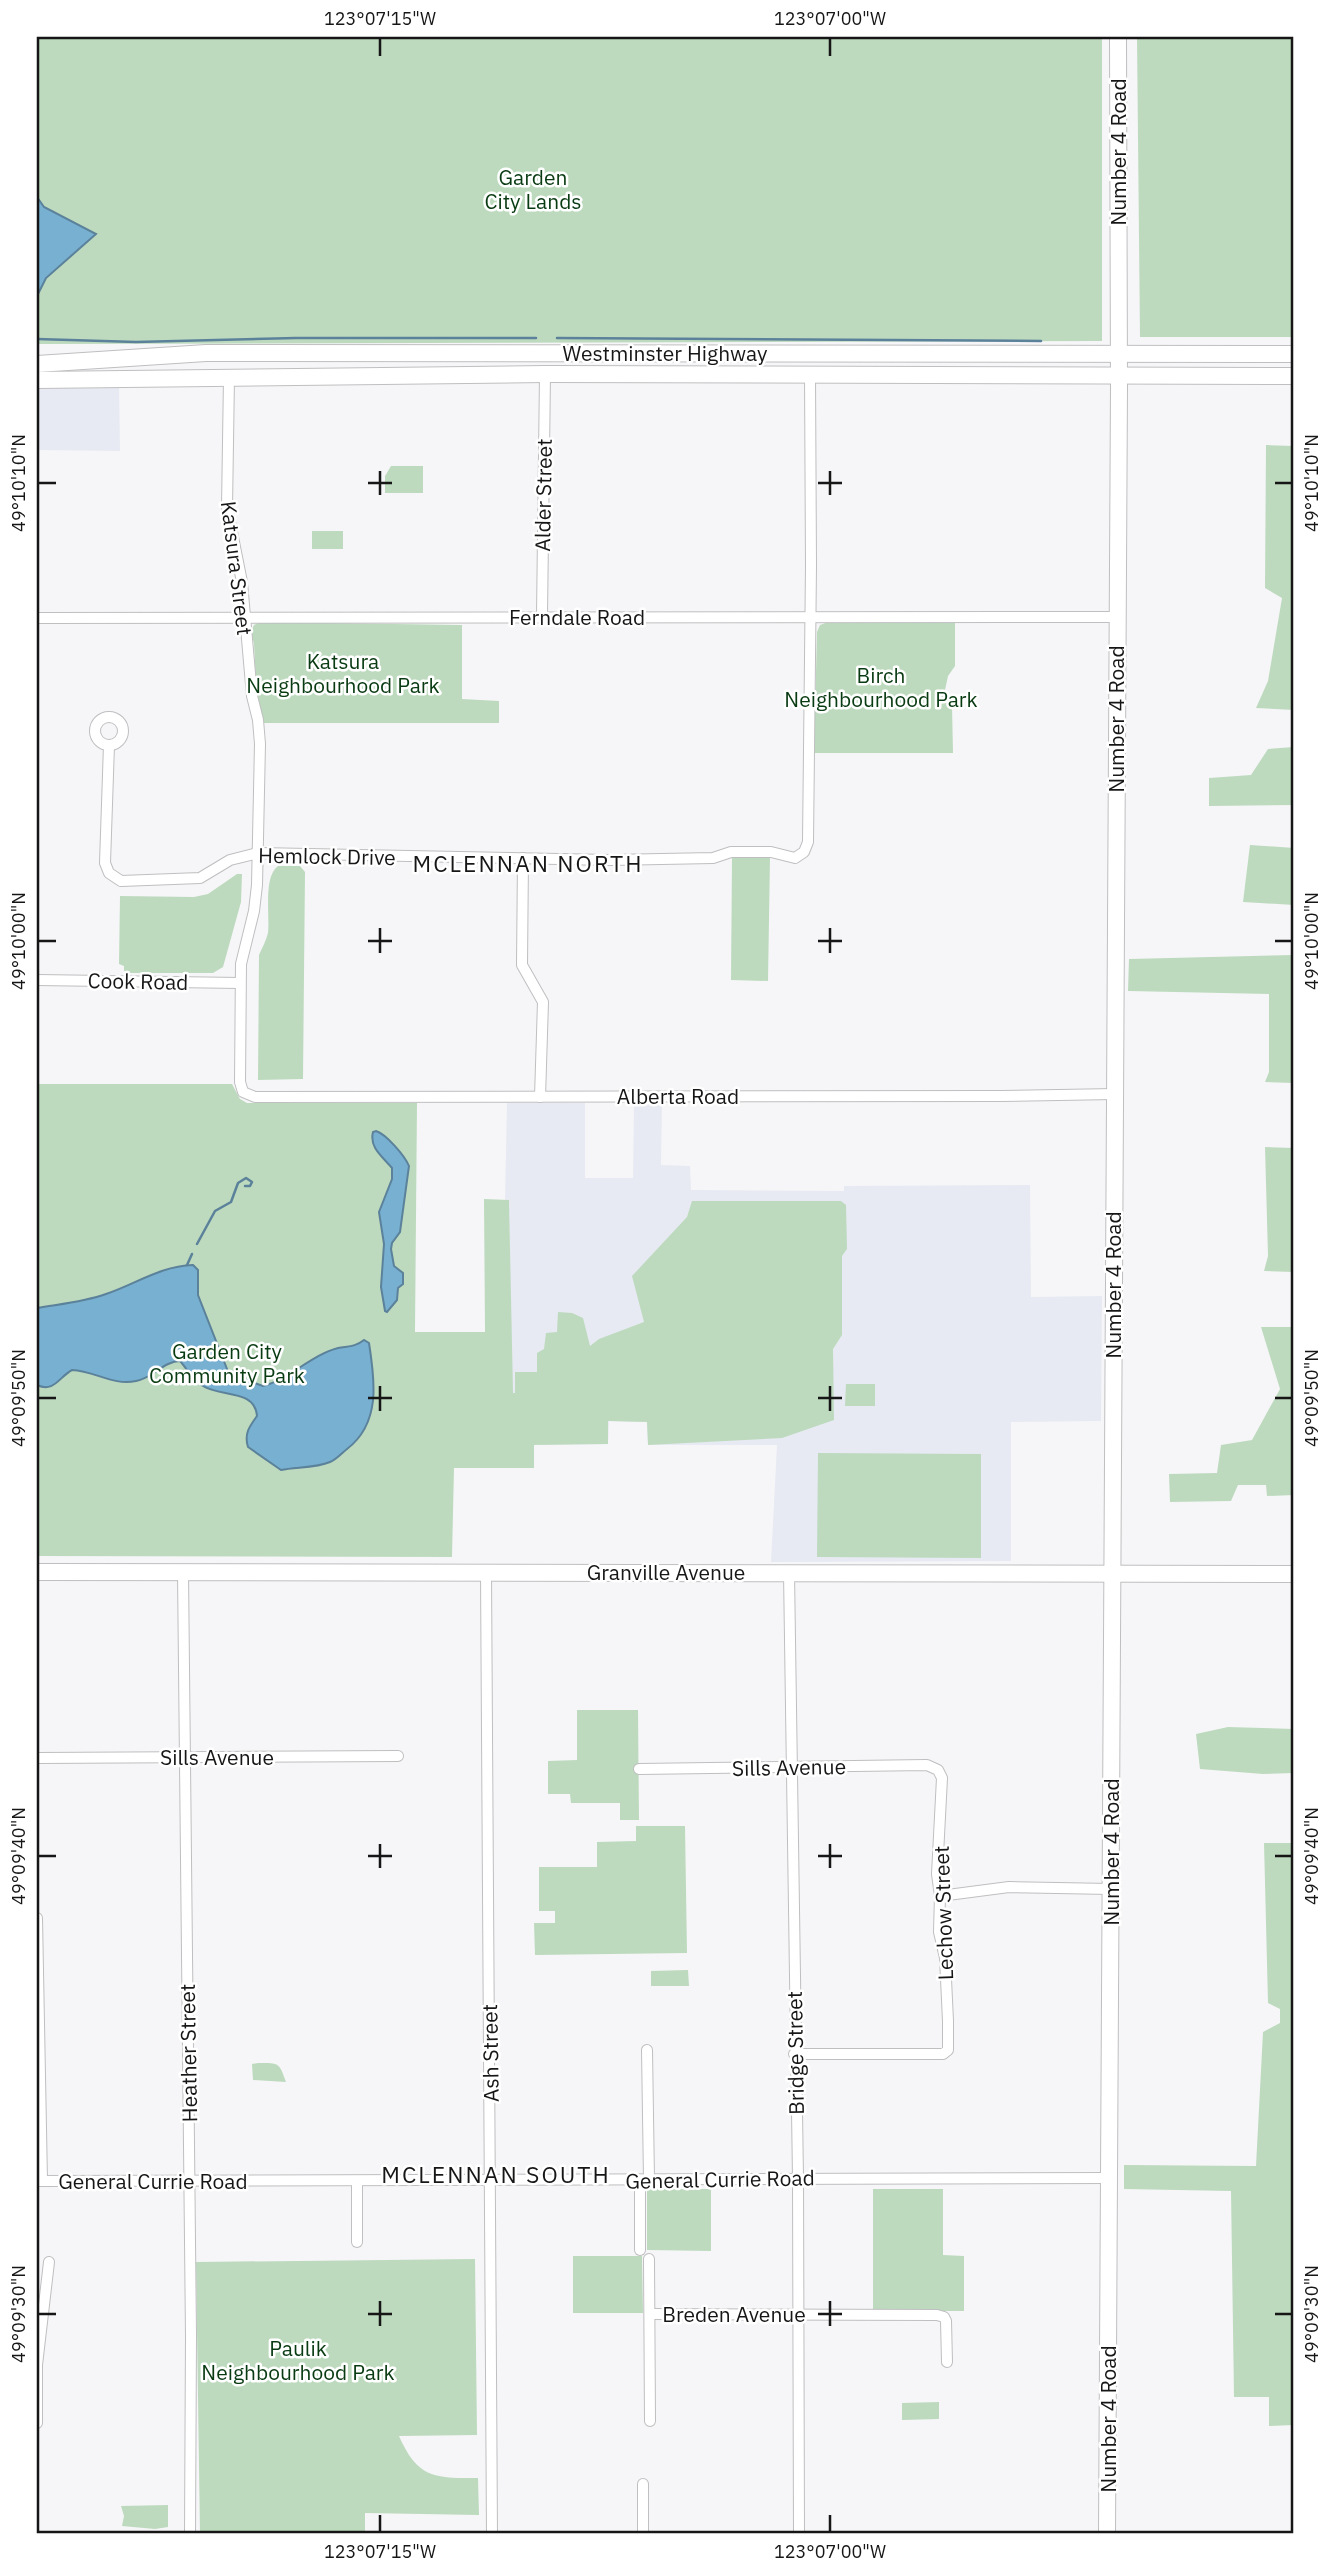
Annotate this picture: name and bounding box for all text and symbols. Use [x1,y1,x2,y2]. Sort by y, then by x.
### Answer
text: 123°07'15"W [324,7,436,30]
text: 123°07'00"W [774,7,886,30]
street label: Number 4 Road [1104,78,1132,226]
park label: Garden City Lands [484,163,582,215]
street label: Westminster Highway [563,339,768,367]
text: 49°10'10"N [7,434,30,532]
text: 49°10'10"N [1300,434,1323,532]
street label: Alder Street [528,438,558,552]
street label: Katsura Street [215,499,259,637]
street label: Ferndale Road [509,603,645,631]
street label: Number 4 Road [1102,645,1130,793]
park label: Katsura Neighbourhood Park [246,647,440,699]
park label: Birch Neighbourhood Park [784,661,978,713]
street label: Hemlock Drive [258,841,396,871]
district label: MCLENNAN NORTH [413,848,643,878]
text: 49°10'00"N [7,892,30,990]
text: 49°10'00"N [1300,892,1323,990]
street label: Cook Road [87,966,189,996]
street label: Alberta Road [617,1082,739,1110]
street label: Number 4 Road [1099,1211,1127,1359]
park label: Garden City Community Park [149,1337,305,1389]
text: 49°09'50"N [7,1349,30,1447]
text: 49°09'50"N [1300,1349,1323,1447]
street label: Granville Avenue [587,1558,745,1586]
street label: Sills Avenue [160,1743,274,1771]
street label: Sills Avenue [732,1752,846,1782]
street label: Number 4 Road [1097,1778,1125,1926]
text: 49°09'40"N [7,1807,30,1905]
text: 49°09'40"N [1300,1807,1323,1905]
street label: Lechow Street [927,1845,959,1981]
street label: Heather Street [173,1983,203,2123]
street label: Bridge Street [780,1991,810,2115]
street label: Ash Street [475,2004,505,2102]
district label: MCLENNAN SOUTH [381,2159,611,2189]
street label: General Currie Road [625,2163,815,2195]
street label: General Currie Road [58,2167,248,2195]
text: 49°09'30"N [7,2265,30,2363]
text: 49°09'30"N [1300,2265,1323,2363]
street label: Breden Avenue [662,2300,806,2328]
park label: Paulik Neighbourhood Park [201,2334,395,2386]
street label: Number 4 Road [1094,2345,1122,2493]
text: 123°07'15"W [324,2540,436,2563]
text: 123°07'00"W [774,2540,886,2563]

